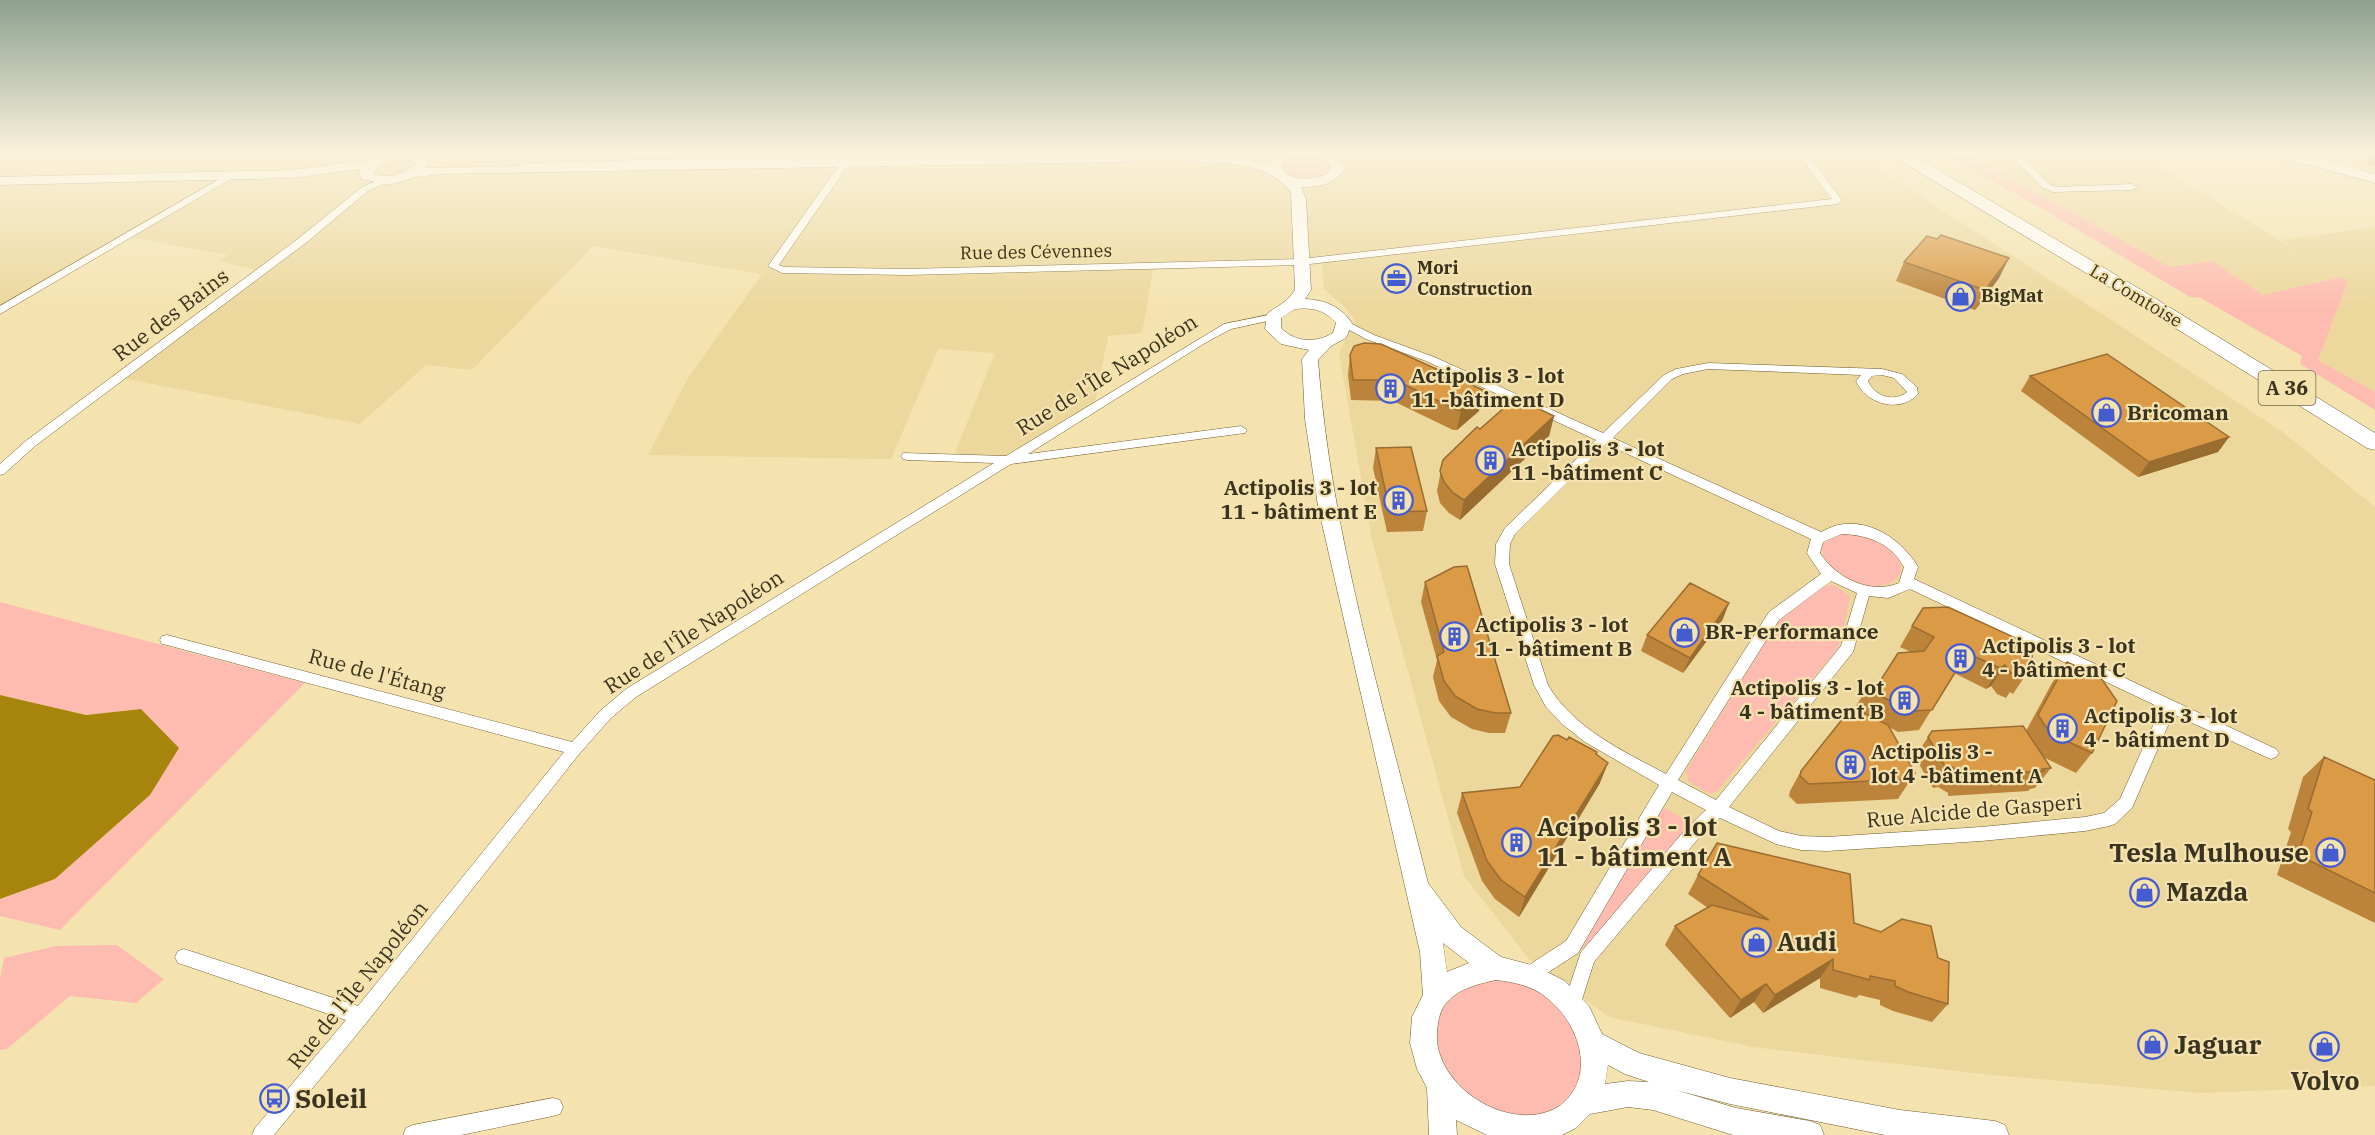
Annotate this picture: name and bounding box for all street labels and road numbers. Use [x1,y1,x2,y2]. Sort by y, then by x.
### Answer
street label: Rue des Cévennes [960,239,1112,264]
street label: La Comtoise [2086,259,2187,332]
street label: Rue des Bains [107,261,234,367]
street label: Rue de l'Île Napoléon [1011,307,1202,441]
road number: A 36 [2258,371,2316,405]
street label: Rue de l'Île Napoléon [598,563,789,700]
street label: Rue de l'Étang [306,641,449,705]
street label: Rue Alcide de Gasperi [1865,787,2083,833]
street label: Rue de l'Île Napoléon [281,895,434,1074]

